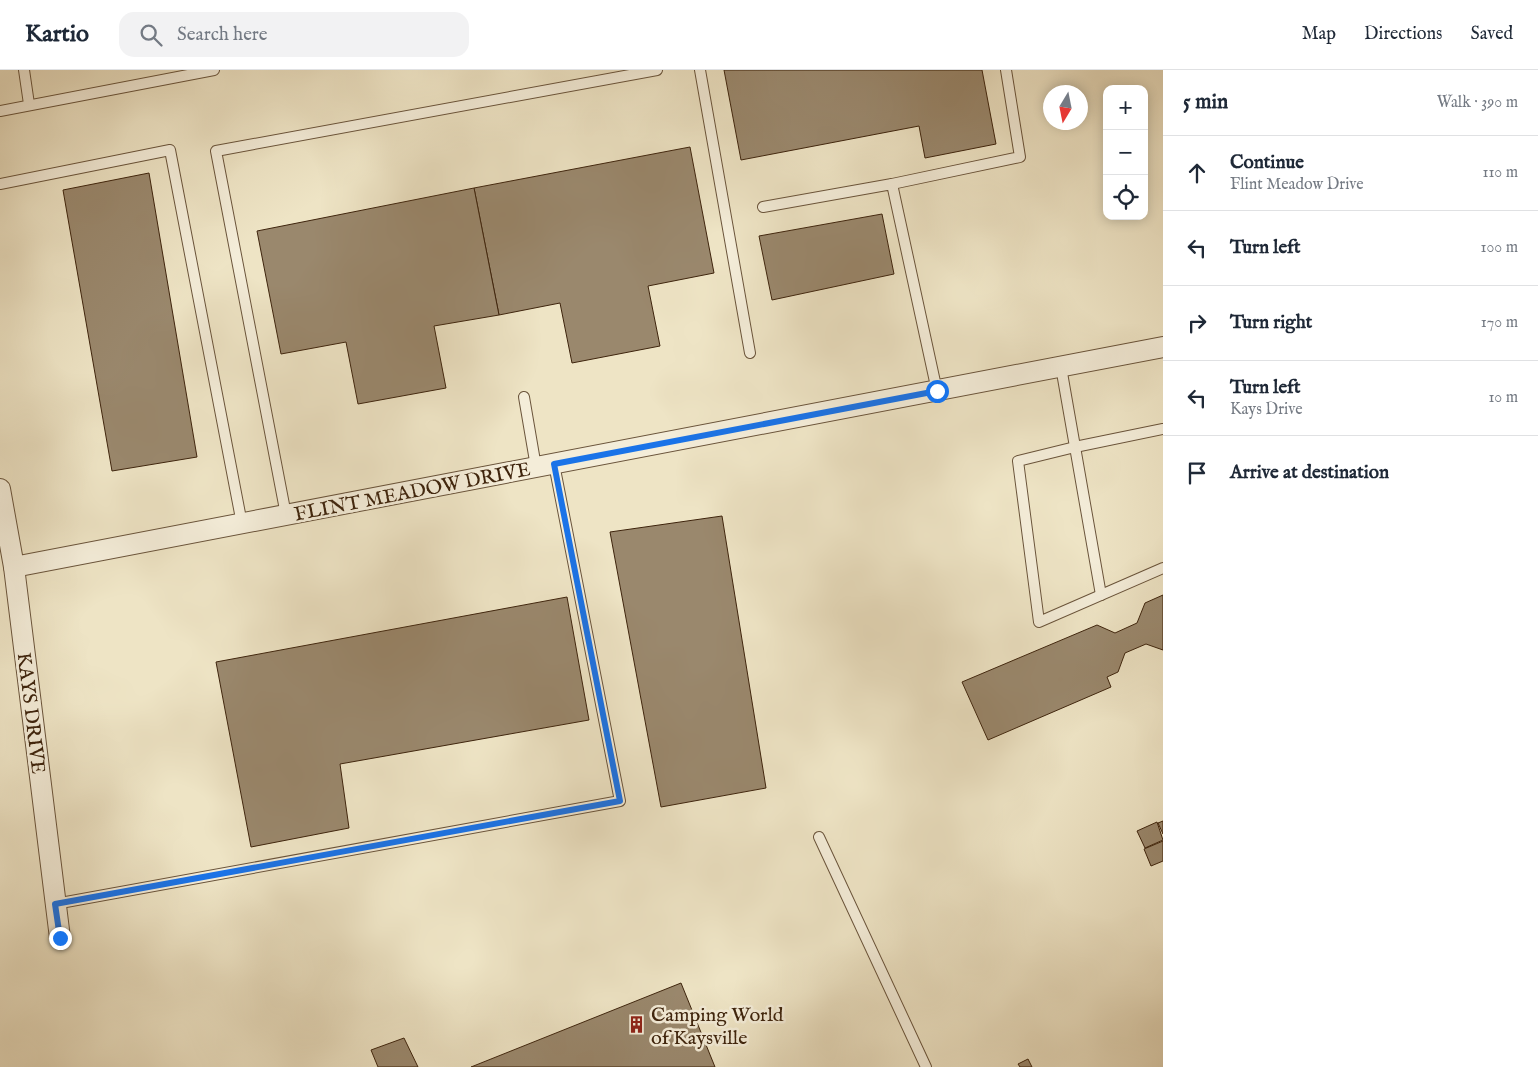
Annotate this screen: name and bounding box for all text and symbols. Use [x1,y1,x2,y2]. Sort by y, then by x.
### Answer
search box [119,12,469,57]
text: Kartio [25,19,89,50]
icon: search [137,21,165,49]
text: Search here [177,23,268,47]
text: Map [1302,23,1336,46]
text: Directions [1364,23,1442,46]
text: Saved [1470,23,1513,46]
north arrow [1043,85,1088,130]
map controls [1103,85,1148,220]
button: + [1103,85,1148,130]
text: 5 min [1183,89,1228,116]
text: Walk · 390 m [1437,93,1518,113]
button: − [1103,130,1148,175]
text: Continue [1230,151,1304,175]
icon: ahead [1183,159,1211,187]
text: 110 m [1482,163,1518,183]
button: locate [1103,175,1148,220]
text: Flint Meadow Drive [1230,175,1364,195]
icon: left [1183,234,1211,262]
text: Turn left [1230,236,1301,260]
text: 100 m [1481,238,1518,258]
icon: right [1183,309,1211,337]
text: Turn right [1230,311,1312,335]
text: 170 m [1481,313,1518,333]
text: Turn left [1230,376,1301,400]
route start [926,380,949,403]
icon: left [1183,384,1211,412]
text: 10 m [1488,388,1518,408]
text: Kays Drive [1230,400,1303,420]
street label: FLINT MEADOW DRIVE [292,457,533,528]
icon: arrive [1183,459,1211,487]
text: Arrive at destination [1230,461,1389,485]
street label: KAYS DRIVE [11,651,50,776]
route end [49,927,72,950]
place label: Camping World of Kaysville [651,1003,784,1051]
building icon: Camping World of Kaysville [627,1015,647,1035]

